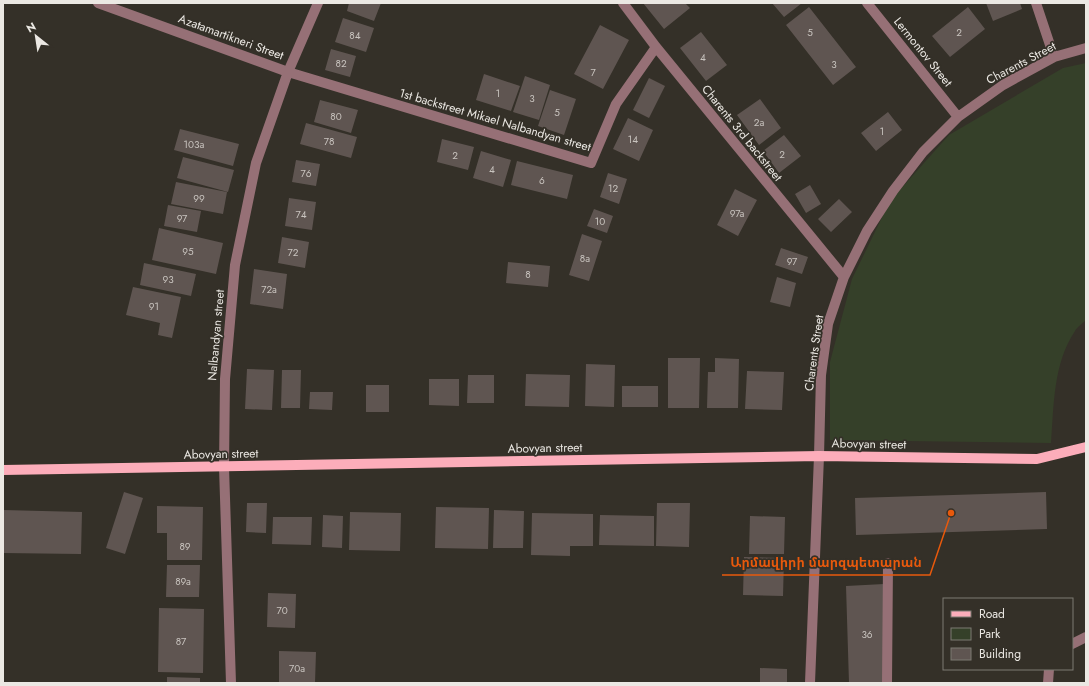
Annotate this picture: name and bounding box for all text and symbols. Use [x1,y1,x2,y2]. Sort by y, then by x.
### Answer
street label: Azatamartikneri Street [176,10,286,64]
street label: Lermontov Street [889,13,957,91]
north arrow [16,16,56,56]
text: N [23,18,39,36]
house number: 5 [807,25,813,40]
house number: 2 [956,25,962,40]
house number: 84 [349,28,361,43]
street label: Charents Street [983,37,1059,89]
house number: 4 [700,50,706,65]
house number: 82 [335,56,347,71]
house number: 3 [831,57,837,72]
house number: 7 [590,65,596,80]
street label: Charents 3rd backstreet [697,81,787,185]
street label: 1st backstreet Mikael Nalbandyan street [397,84,593,156]
house number: 1 [496,86,500,101]
house number: 3 [529,91,535,106]
house number: 5 [554,105,560,120]
house number: 80 [330,109,342,124]
house number: 2a [754,115,764,130]
house number: 1 [880,124,884,139]
house number: 14 [628,132,638,147]
house number: 78 [324,134,334,149]
house number: 103a [184,137,205,152]
house number: 2 [779,147,785,162]
house number: 2 [452,148,458,163]
house number: 4 [489,162,495,177]
house number: 76 [300,166,312,181]
house number: 6 [539,173,545,188]
house number: 12 [608,181,618,196]
house number: 99 [193,191,205,206]
house number: 97a [730,206,744,221]
house number: 74 [295,207,307,222]
house number: 97 [177,211,188,226]
house number: 10 [595,214,605,229]
house number: 95 [182,244,194,259]
house number: 72 [288,245,299,260]
house number: 8a [580,251,590,266]
house number: 97 [787,254,798,269]
house number: 8 [525,267,531,282]
house number: 93 [162,272,174,287]
house number: 72a [261,282,277,297]
street label: Nalbandyan street [203,289,229,381]
house number: 91 [149,299,159,314]
street label: Charents Street [800,314,828,392]
street label: Abovyan street [832,434,907,454]
street label: Abovyan street [508,438,583,458]
street label: Abovyan street [184,444,259,464]
house number: 89 [179,539,191,554]
callout: Արմավիրի մարզպետարան [722,550,930,575]
text: Արմավիրի մարզպետարան [730,553,922,572]
house number: 89a [175,574,191,589]
legend [943,598,1073,670]
house number: 70 [276,603,288,618]
text: Road [979,605,1005,623]
text: Park [979,625,1001,643]
house number: 36 [861,627,873,642]
house number: 87 [176,634,187,649]
text: Building [979,645,1021,663]
house number: 70a [289,661,305,676]

